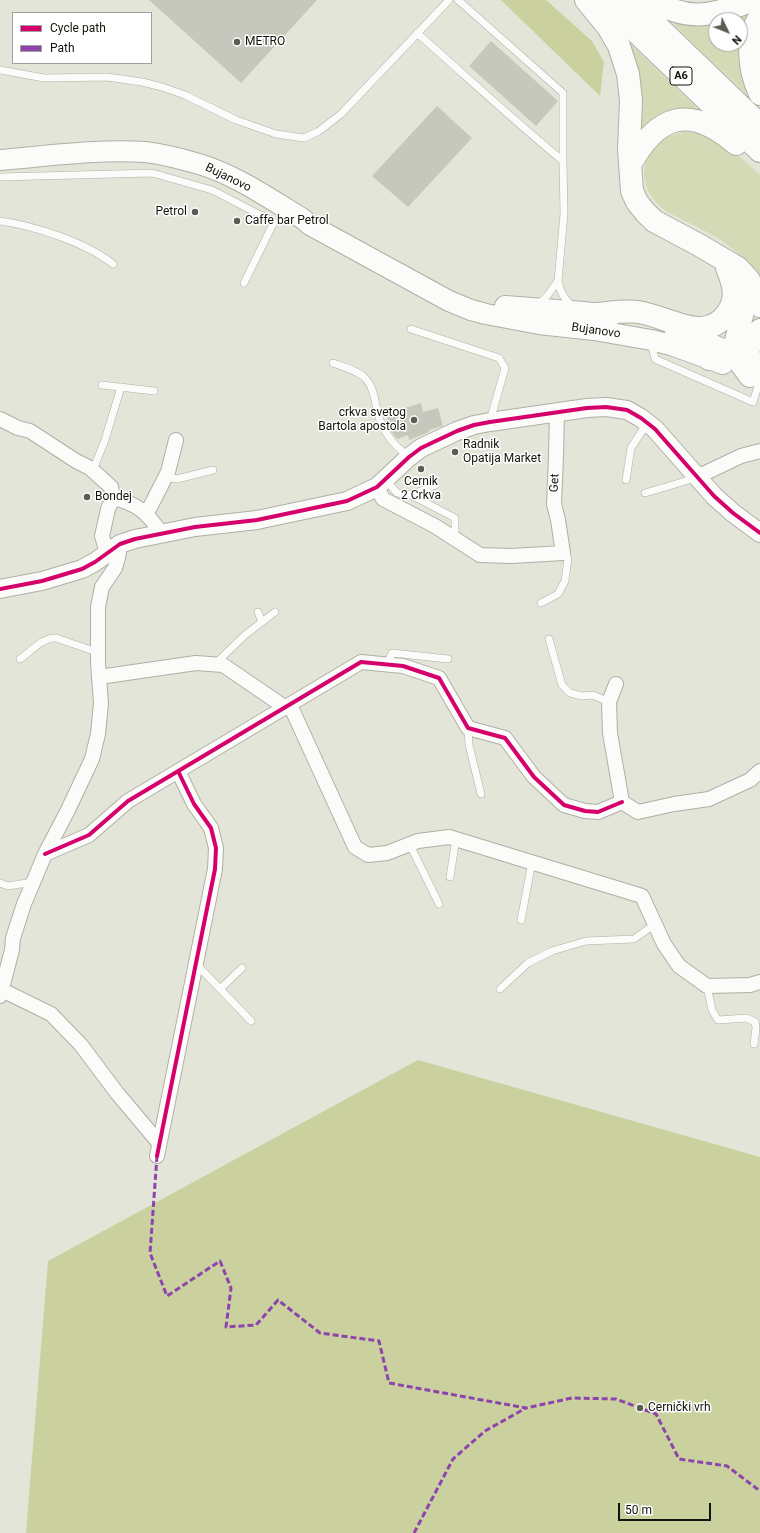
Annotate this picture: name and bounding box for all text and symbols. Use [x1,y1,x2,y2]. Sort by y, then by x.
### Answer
legend [12,12,152,64]
north arrow [708,12,748,52]
text: Cycle path [50,21,106,35]
text: N [729,33,744,47]
place label: METRO [245,35,285,49]
marker: METRO [232,37,242,47]
text: Path [50,41,75,55]
road number: A6 [670,67,692,85]
street label: Bujanovo [203,161,253,195]
place label: Petrol [156,205,187,219]
marker: Petrol [190,207,200,217]
place label: Caffe bar Petrol [245,214,329,228]
marker: Caffe bar Petrol [232,216,242,226]
street label: Bujanovo [571,320,621,342]
place label: crkva svetog Bartola apostola [318,406,406,434]
marker: crkva svetog Bartola apostola [409,415,419,425]
place label: Radnik Opatija Market [463,438,541,466]
marker: Radnik Opatija Market [450,447,460,457]
marker: Cernik 2 Crkva [416,464,426,474]
street label: Get [547,473,563,493]
place label: Cernik 2 Crkva [401,475,441,503]
place label: Bondej [95,490,132,504]
marker: Bondej [82,492,92,502]
place label: Cernički vrh [648,1401,711,1415]
marker: Cernički vrh [635,1403,645,1413]
scale bar [620,1495,713,1521]
text: 50 m [625,1503,652,1517]

